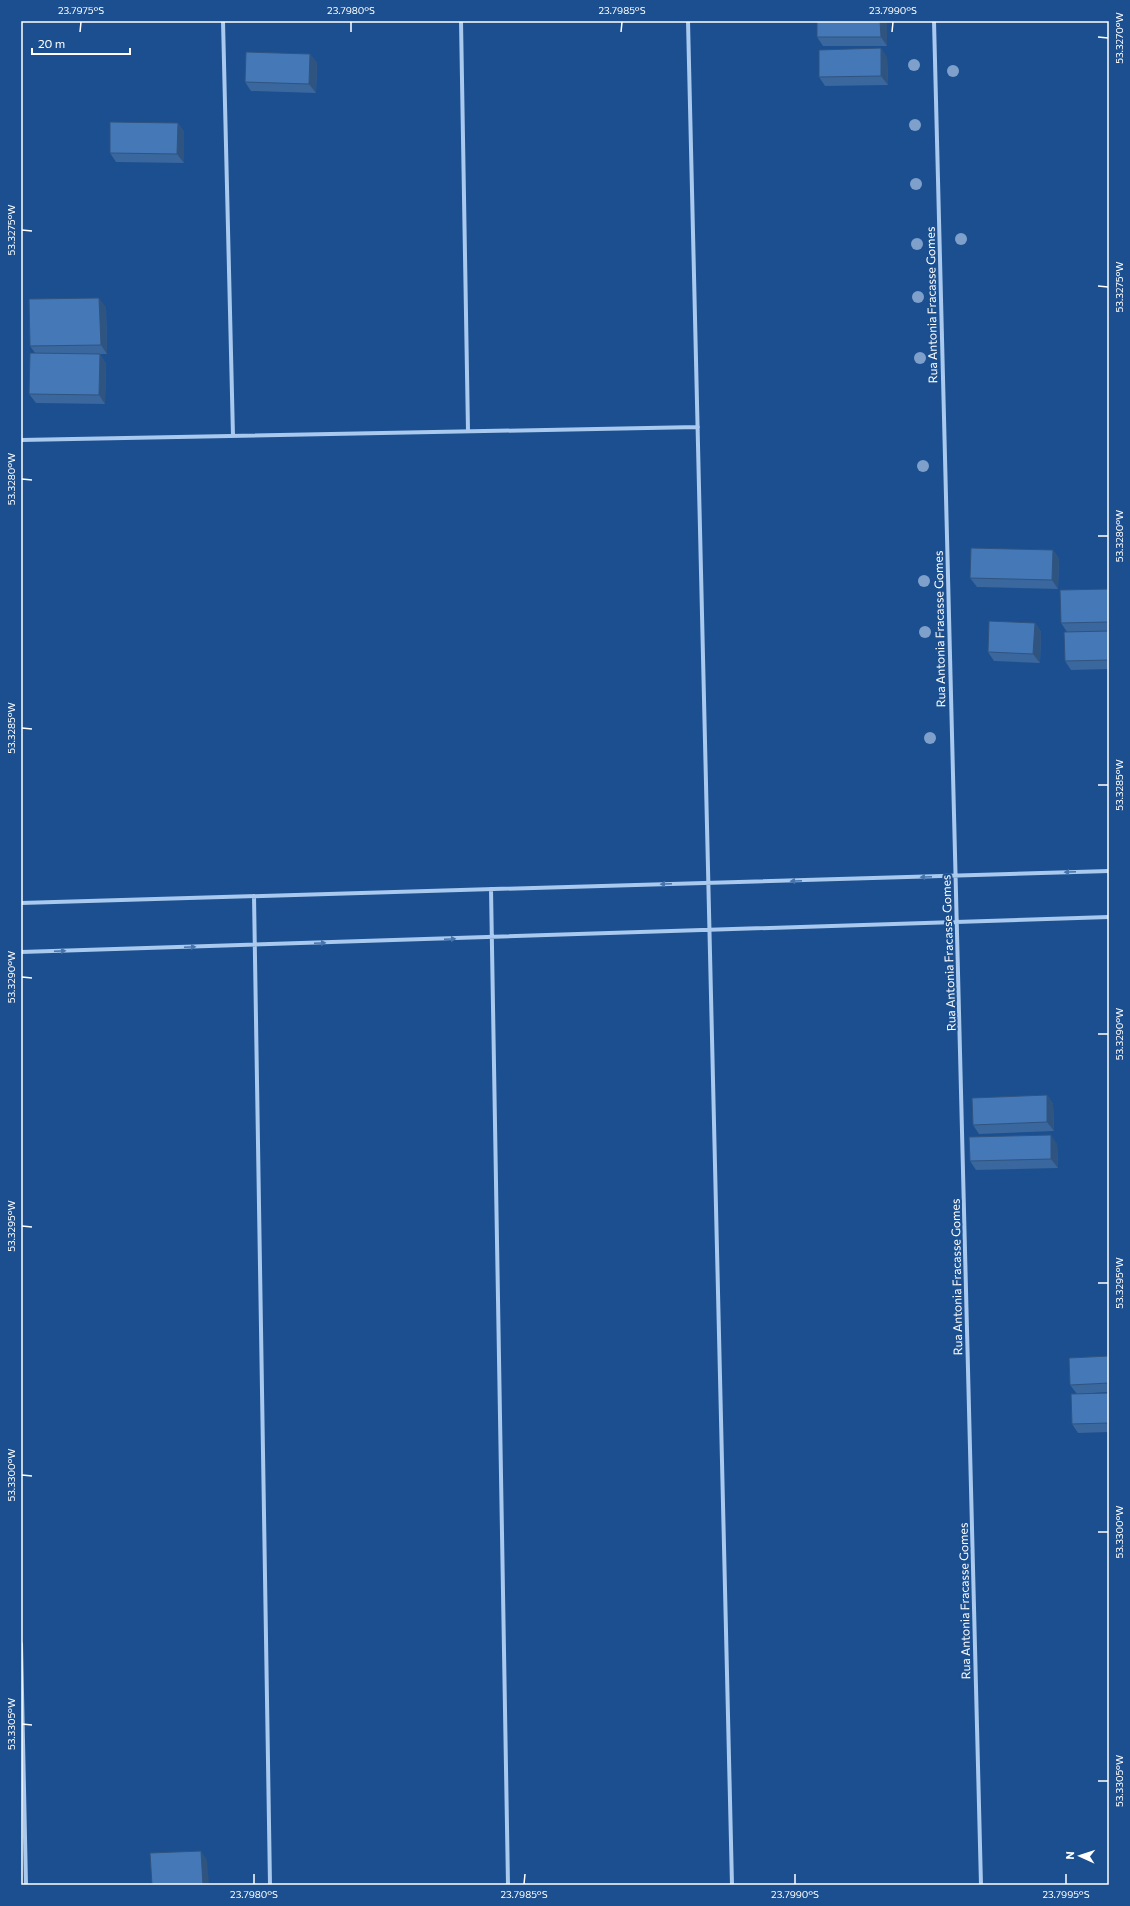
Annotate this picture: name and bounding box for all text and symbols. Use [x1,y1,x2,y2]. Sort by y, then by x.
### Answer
text: 23.7975°S [58,4,104,16]
text: 23.7980°S [327,4,375,16]
text: 23.7985°S [598,4,646,16]
text: 23.7990°S [869,4,917,16]
text: 53.3270°W [1113,12,1125,64]
scale bar [32,30,130,56]
text: 20 m [38,36,65,50]
text: 53.3275°W [5,205,17,255]
street label: Rua Antonia Fracasse Gomes [923,227,939,383]
text: 53.3275°W [1113,262,1125,312]
text: 53.3280°W [5,453,17,505]
text: 53.3280°W [1113,510,1125,562]
street label: Rua Antonia Fracasse Gomes [931,551,947,707]
text: 53.3285°W [5,702,17,754]
text: 53.3285°W [1113,759,1125,811]
one-way arrow [1064,869,1076,876]
one-way arrow [920,873,932,880]
street label: Rua Antonia Fracasse Gomes [938,875,958,1031]
one-way arrow [790,877,802,884]
one-way arrow [660,881,672,888]
one-way arrow [444,936,457,942]
one-way arrow [314,940,326,947]
one-way arrow [184,944,196,951]
one-way arrow [54,948,67,954]
text: 53.3290°W [5,951,17,1003]
text: 53.3290°W [1113,1008,1125,1060]
street label: Rua Antonia Fracasse Gomes [948,1199,964,1355]
text: 53.3295°W [5,1200,17,1252]
text: 53.3295°W [1113,1257,1125,1309]
text: 53.3300°W [5,1449,17,1501]
text: 53.3300°W [1113,1506,1125,1558]
street label: Rua Antonia Fracasse Gomes [956,1523,972,1679]
text: 53.3305°W [5,1698,17,1750]
text: 53.3305°W [1113,1755,1125,1807]
north arrow [1060,1836,1100,1876]
text: N [1063,1851,1076,1860]
text: 23.7980°S [230,1888,278,1900]
text: 23.7985°S [500,1888,548,1900]
text: 23.7990°S [771,1888,819,1900]
text: 23.7995°S [1042,1888,1090,1900]

